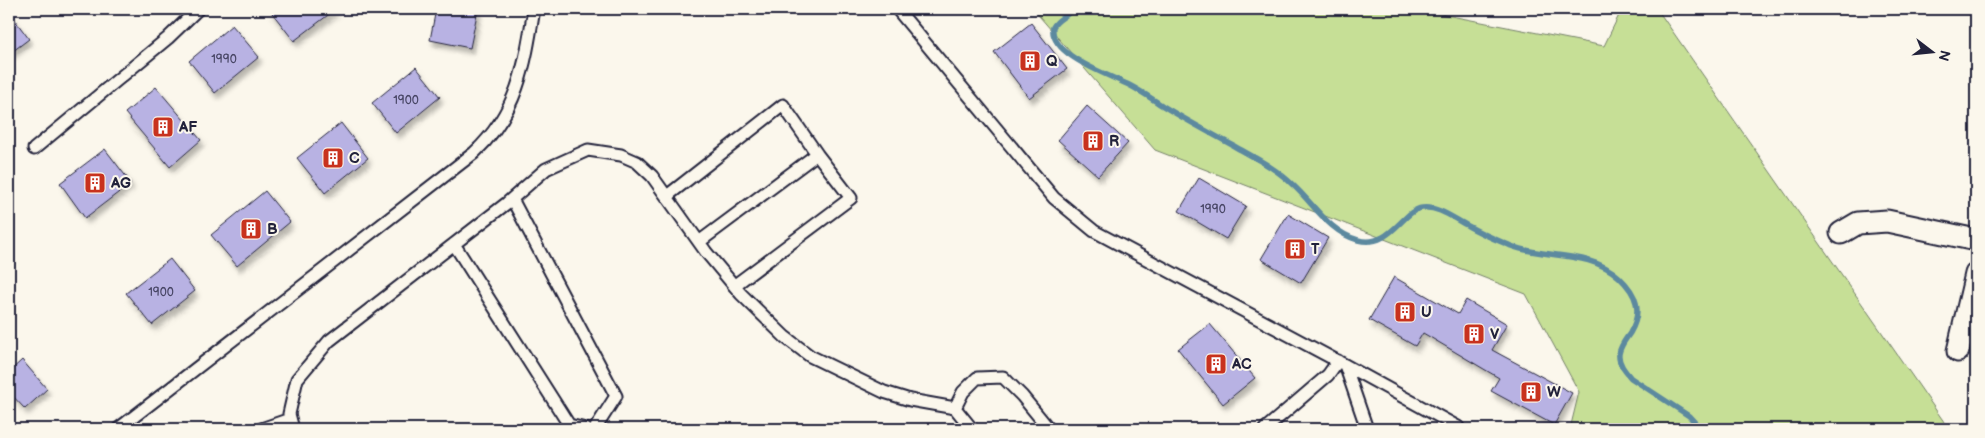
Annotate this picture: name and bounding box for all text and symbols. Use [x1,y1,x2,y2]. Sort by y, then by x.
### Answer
north arrow [1908,28,1958,78]
text: N [1934,48,1954,63]
building icon: Q [1018,49,1042,73]
house number: 1990 [211,52,237,67]
place label: Q [1046,52,1057,71]
house number: 1900 [393,93,419,108]
building icon: AF [151,115,175,139]
place label: AF [178,118,197,137]
building icon: R [1081,129,1105,153]
place label: R [1109,132,1119,151]
building icon: C [321,146,345,170]
place label: C [349,149,360,168]
building icon: AG [83,171,107,195]
place label: AG [110,174,131,193]
house number: 1990 [1200,202,1226,217]
building icon: B [239,217,263,241]
place label: B [267,220,278,239]
building icon: T [1283,237,1307,261]
place label: T [1311,240,1320,259]
house number: 1900 [148,285,174,300]
building icon: U [1393,300,1417,324]
place label: U [1421,303,1432,322]
building icon: V [1462,322,1486,346]
place label: V [1490,325,1500,344]
building icon: AC [1204,352,1228,376]
place label: AC [1231,355,1252,374]
building icon: W [1519,380,1543,404]
place label: W [1547,383,1561,402]

